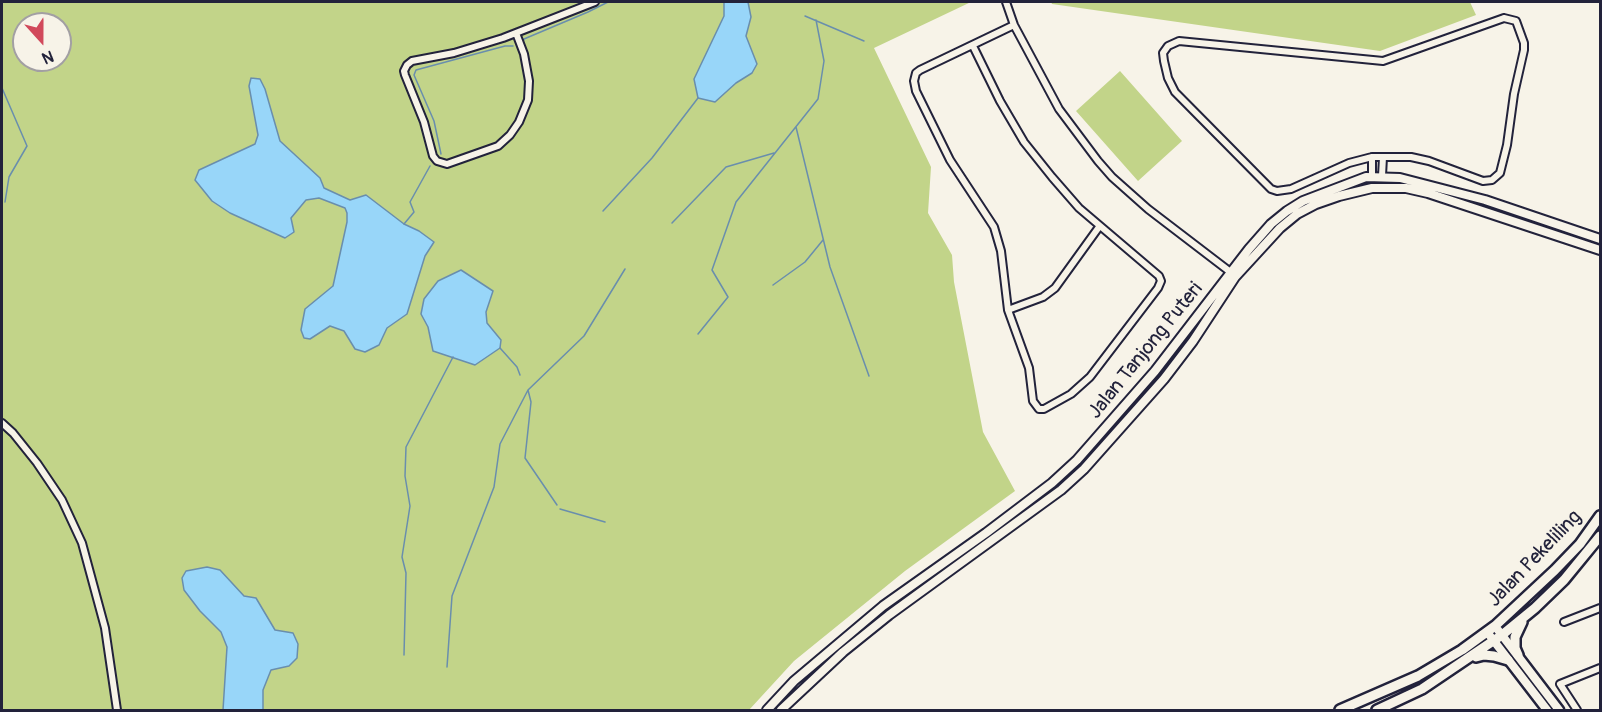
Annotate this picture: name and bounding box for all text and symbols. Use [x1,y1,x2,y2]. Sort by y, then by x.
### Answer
north arrow [12,12,72,72]
text: N [39,46,56,68]
street label: Jalan Tanjong Puteri [1084,278,1208,424]
street label: Jalan Pekeliling [1483,506,1587,612]

